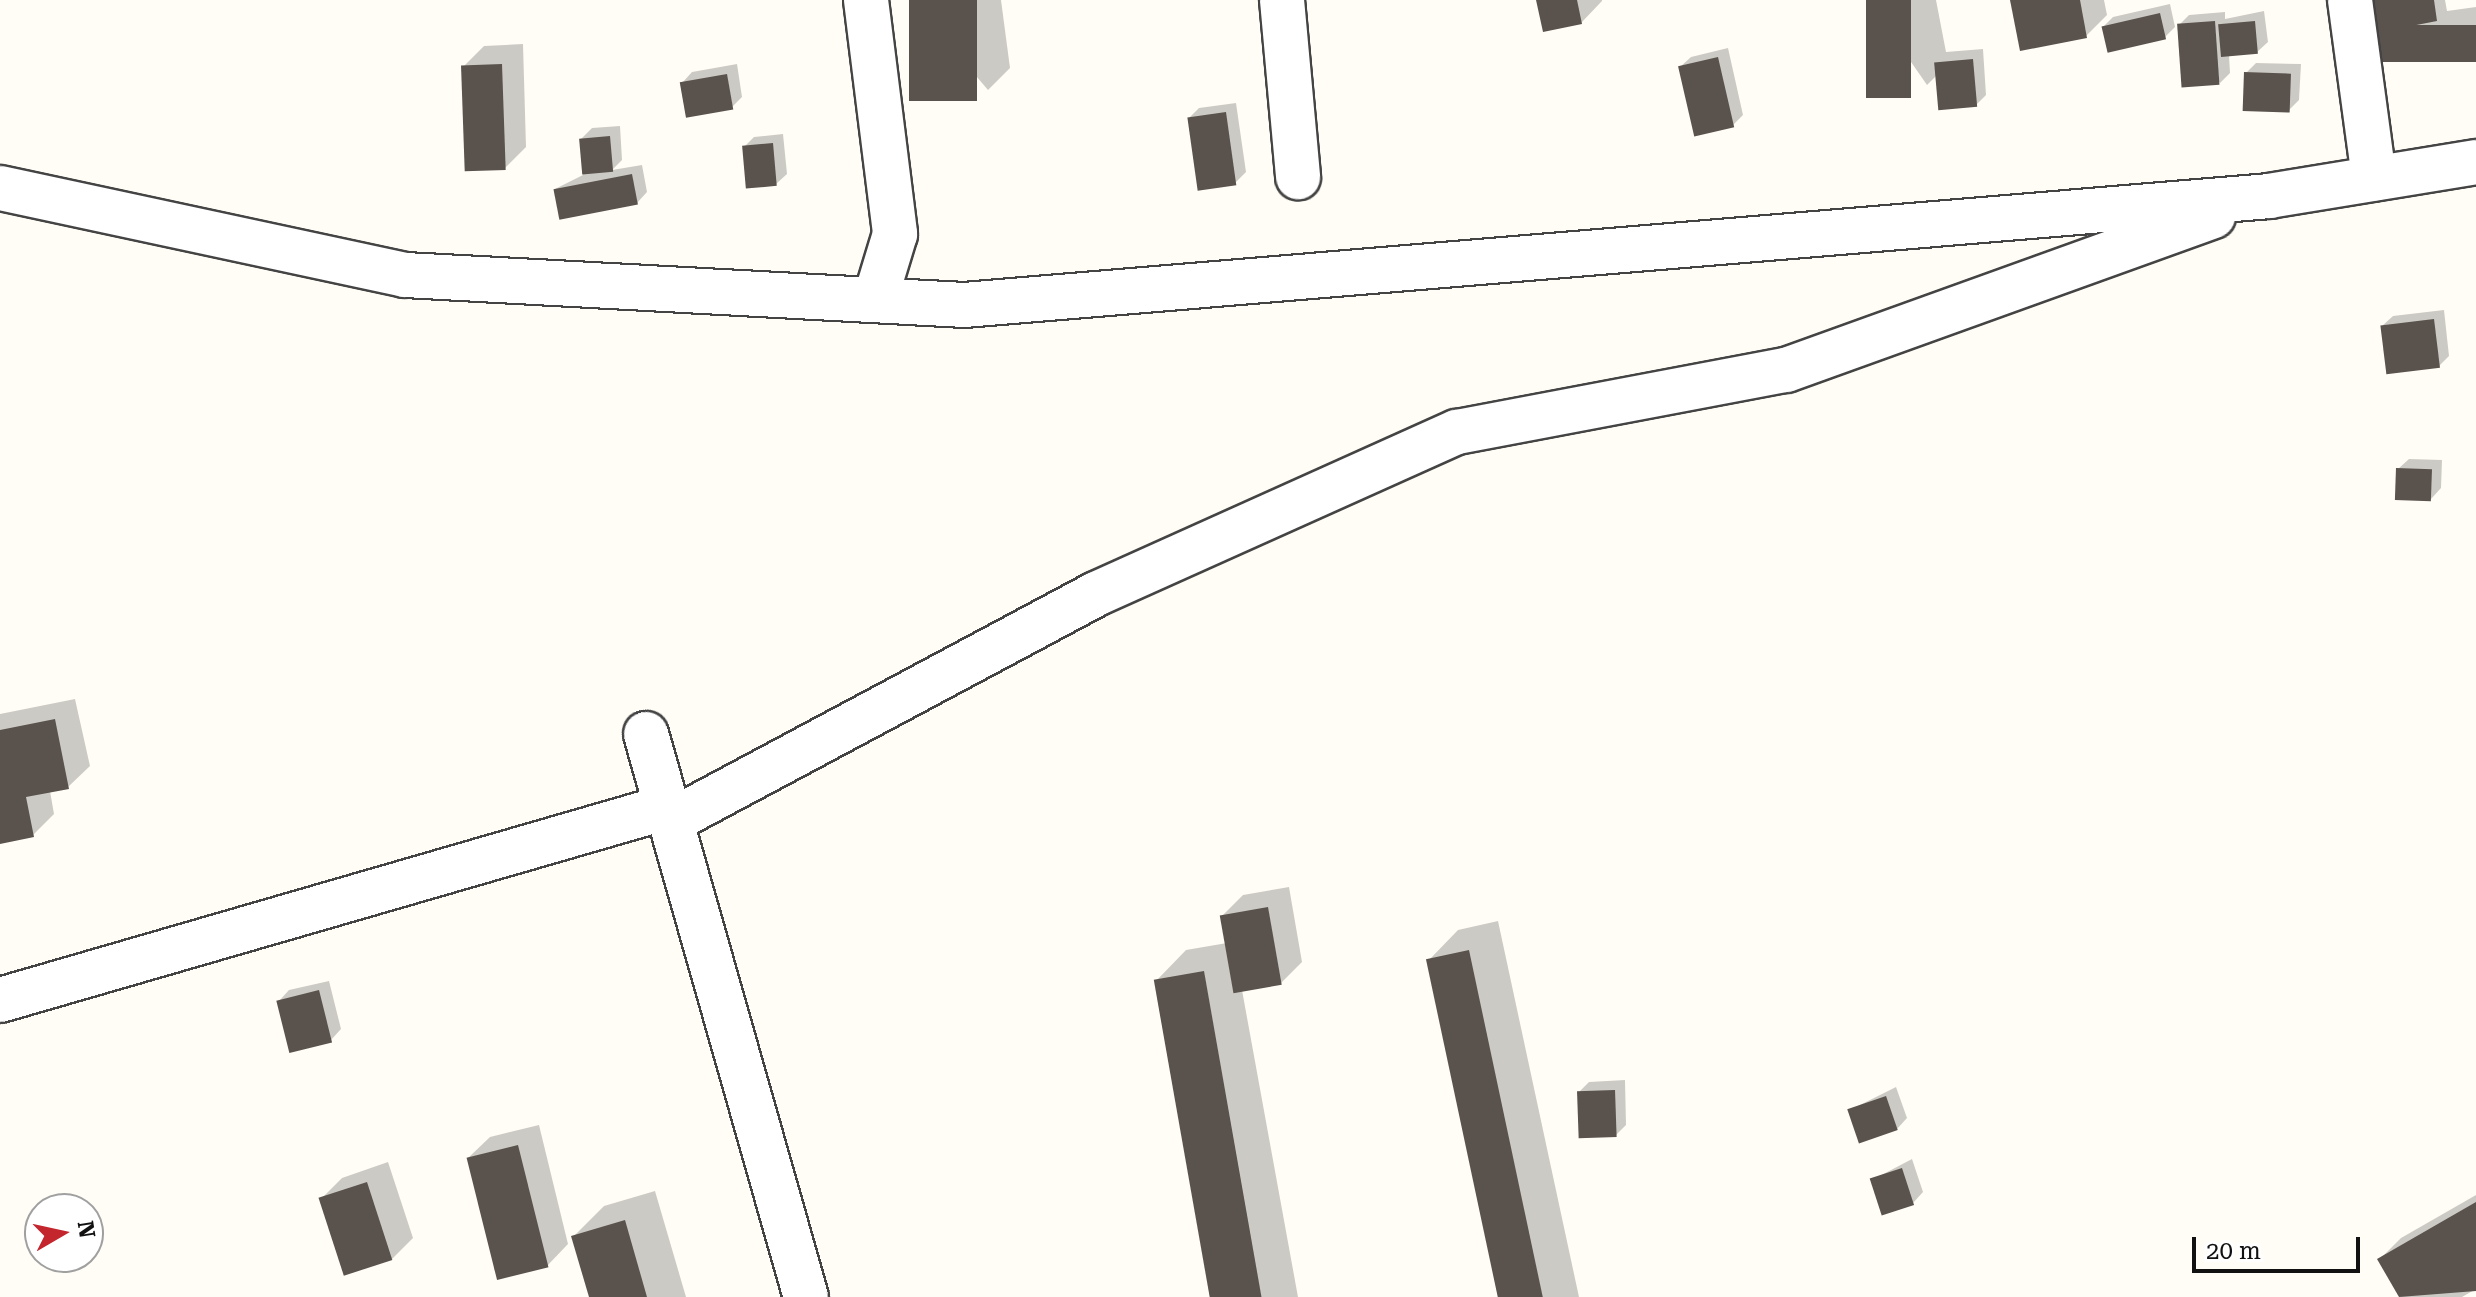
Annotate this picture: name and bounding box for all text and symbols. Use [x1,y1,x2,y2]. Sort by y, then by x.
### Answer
north arrow [24,1193,104,1273]
text: N [73,1219,100,1240]
scale bar [2196,1221,2364,1271]
text: 20 m [2206,1237,2261,1265]

